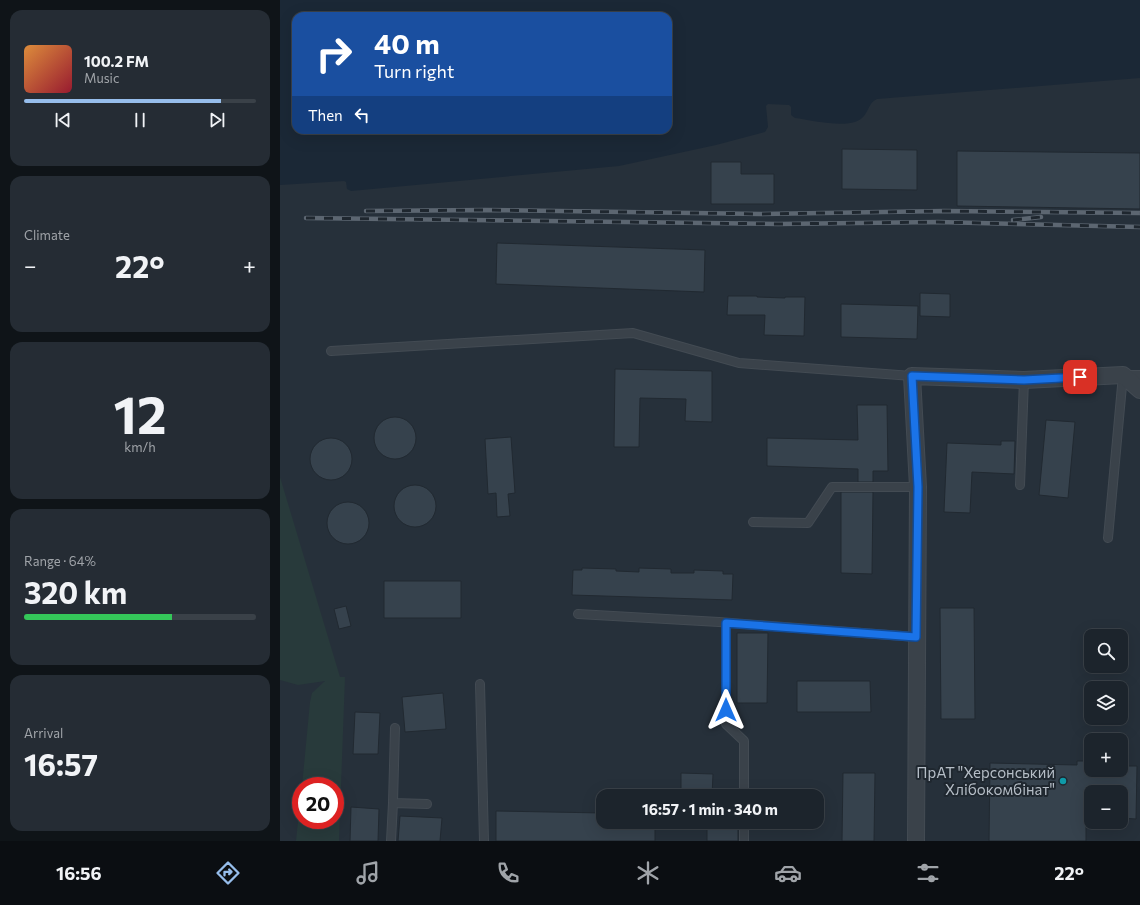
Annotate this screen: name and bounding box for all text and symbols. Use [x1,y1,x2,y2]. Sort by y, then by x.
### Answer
text: 40 m [374,26,440,60]
icon: right [308,28,360,80]
text: 100.2 FM [84,52,149,70]
text: Turn right [374,60,454,82]
text: Music [84,70,119,86]
icon: left [351,104,373,126]
text: Then [308,106,343,124]
icon: previous [52,109,74,131]
icon: pause [129,109,151,131]
icon: next [206,109,228,131]
text: Climate [24,227,70,243]
text: 22° [115,247,165,284]
text: − [24,252,37,279]
text: + [243,252,256,279]
pin [1063,360,1097,394]
icon: arrive [1069,366,1091,388]
text: 12 [113,381,167,445]
text: km/h [124,439,156,455]
text: Range · 64% [24,553,96,569]
text: 320 km [24,573,127,610]
map controls [1084,629,1128,829]
button: search [1084,629,1128,673]
button: layers [1084,681,1128,725]
position arrow [705,689,747,731]
text: Arrival [24,725,63,741]
button: + [1084,733,1128,777]
text: 16:57 [24,745,98,782]
place label: ПрАТ "Херсонський Хлібокомбінат" [916,763,1055,798]
marker: ПрАТ "Херсонський Хлібокомбінат" [1058,776,1068,786]
speed limit sign: 20 [292,777,344,829]
button: − [1084,785,1128,829]
text: 16:57 · 1 min · 340 m [642,800,778,818]
icon: directions [214,859,242,887]
icon: music [354,859,382,887]
icon: phone [494,859,522,887]
icon: climate [634,859,662,887]
icon: car [774,859,802,887]
icon: filters [914,859,942,887]
text: 16:56 [56,862,102,884]
text: 22° [1054,862,1084,884]

